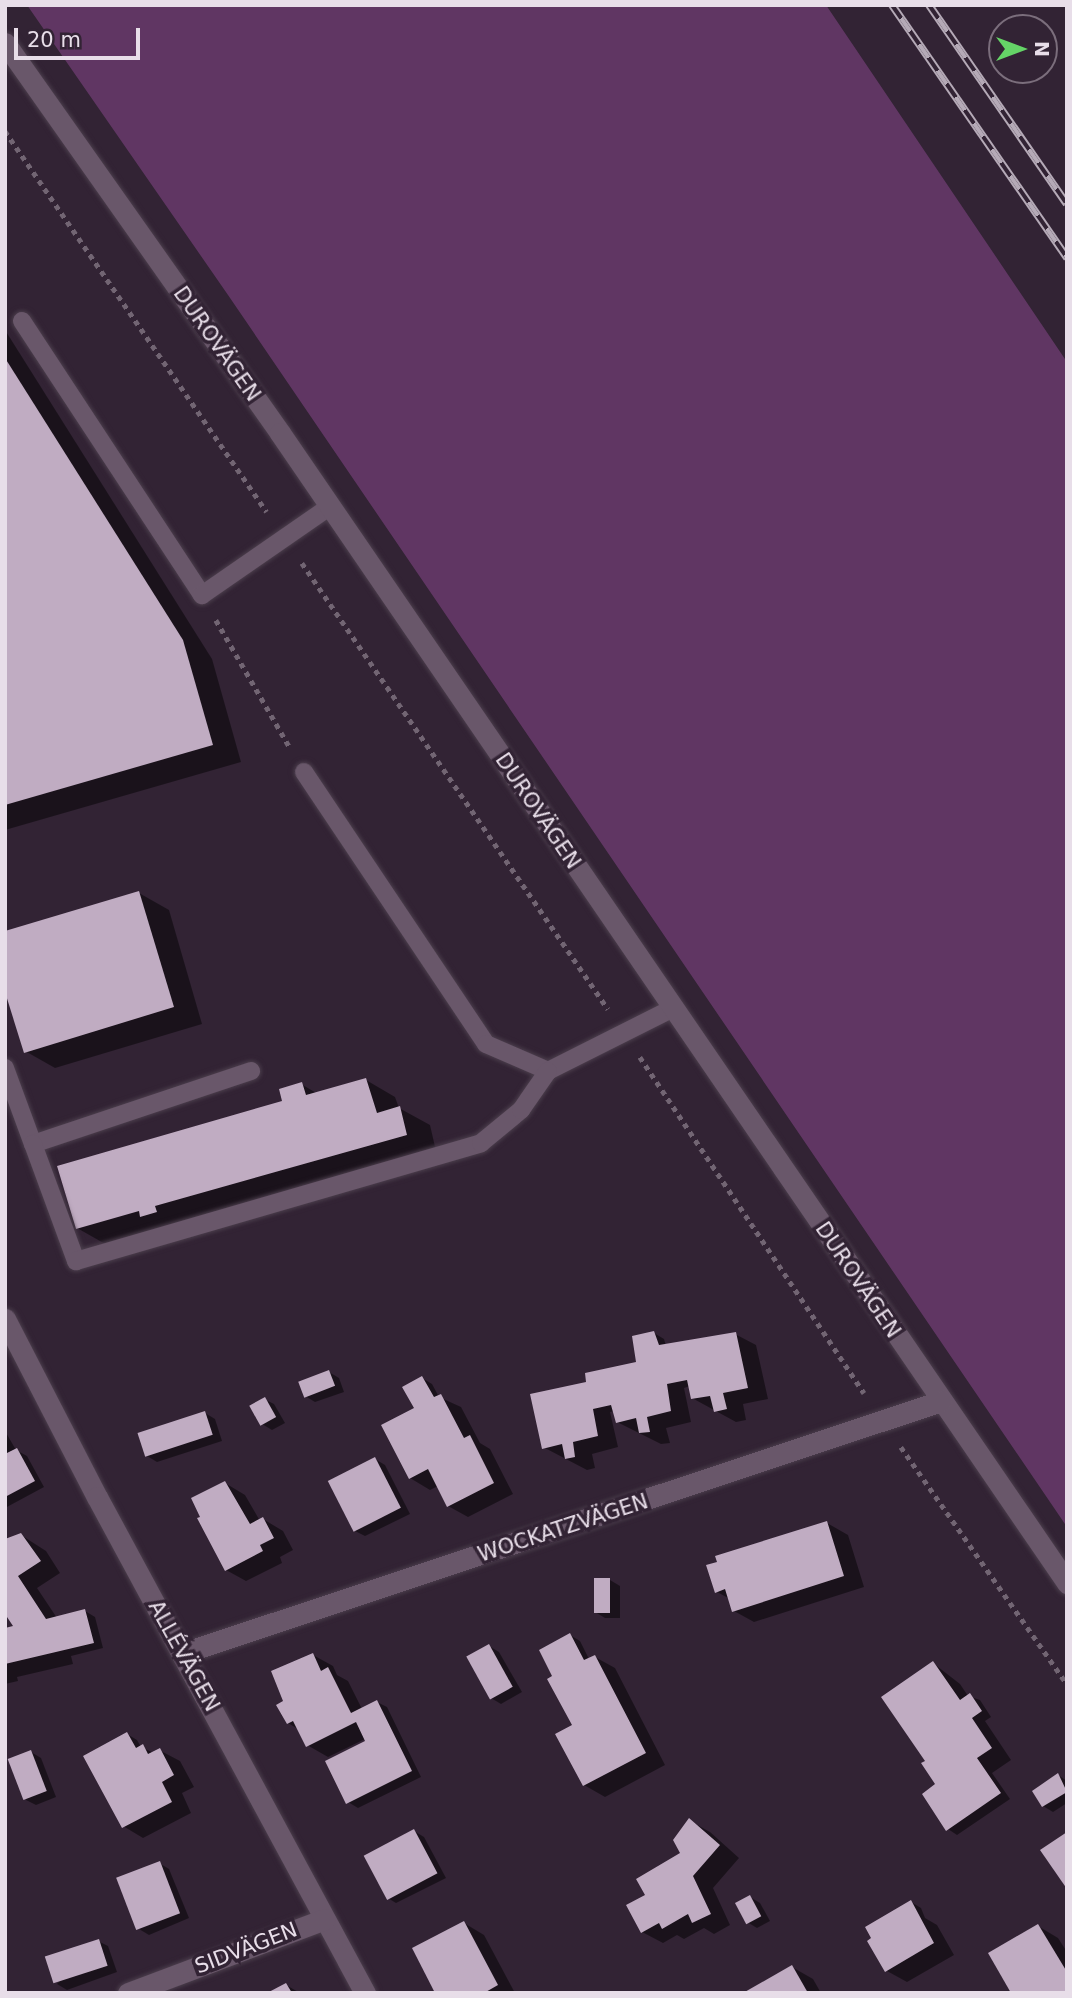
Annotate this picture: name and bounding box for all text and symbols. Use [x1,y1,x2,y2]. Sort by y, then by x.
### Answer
scale bar [18,14,144,58]
north arrow [988,14,1058,84]
text: 20 m [27,28,81,52]
text: N [1031,41,1053,57]
street label: DUROVÄGEN [168,282,266,406]
street label: DUROVÄGEN [490,748,586,874]
street label: DUROVÄGEN [810,1217,906,1343]
street label: WOCKATZVÄGEN [475,1489,651,1567]
street label: ALLÉVÄGEN [143,1596,225,1716]
street label: SIDVÄGEN [191,1917,301,1979]

